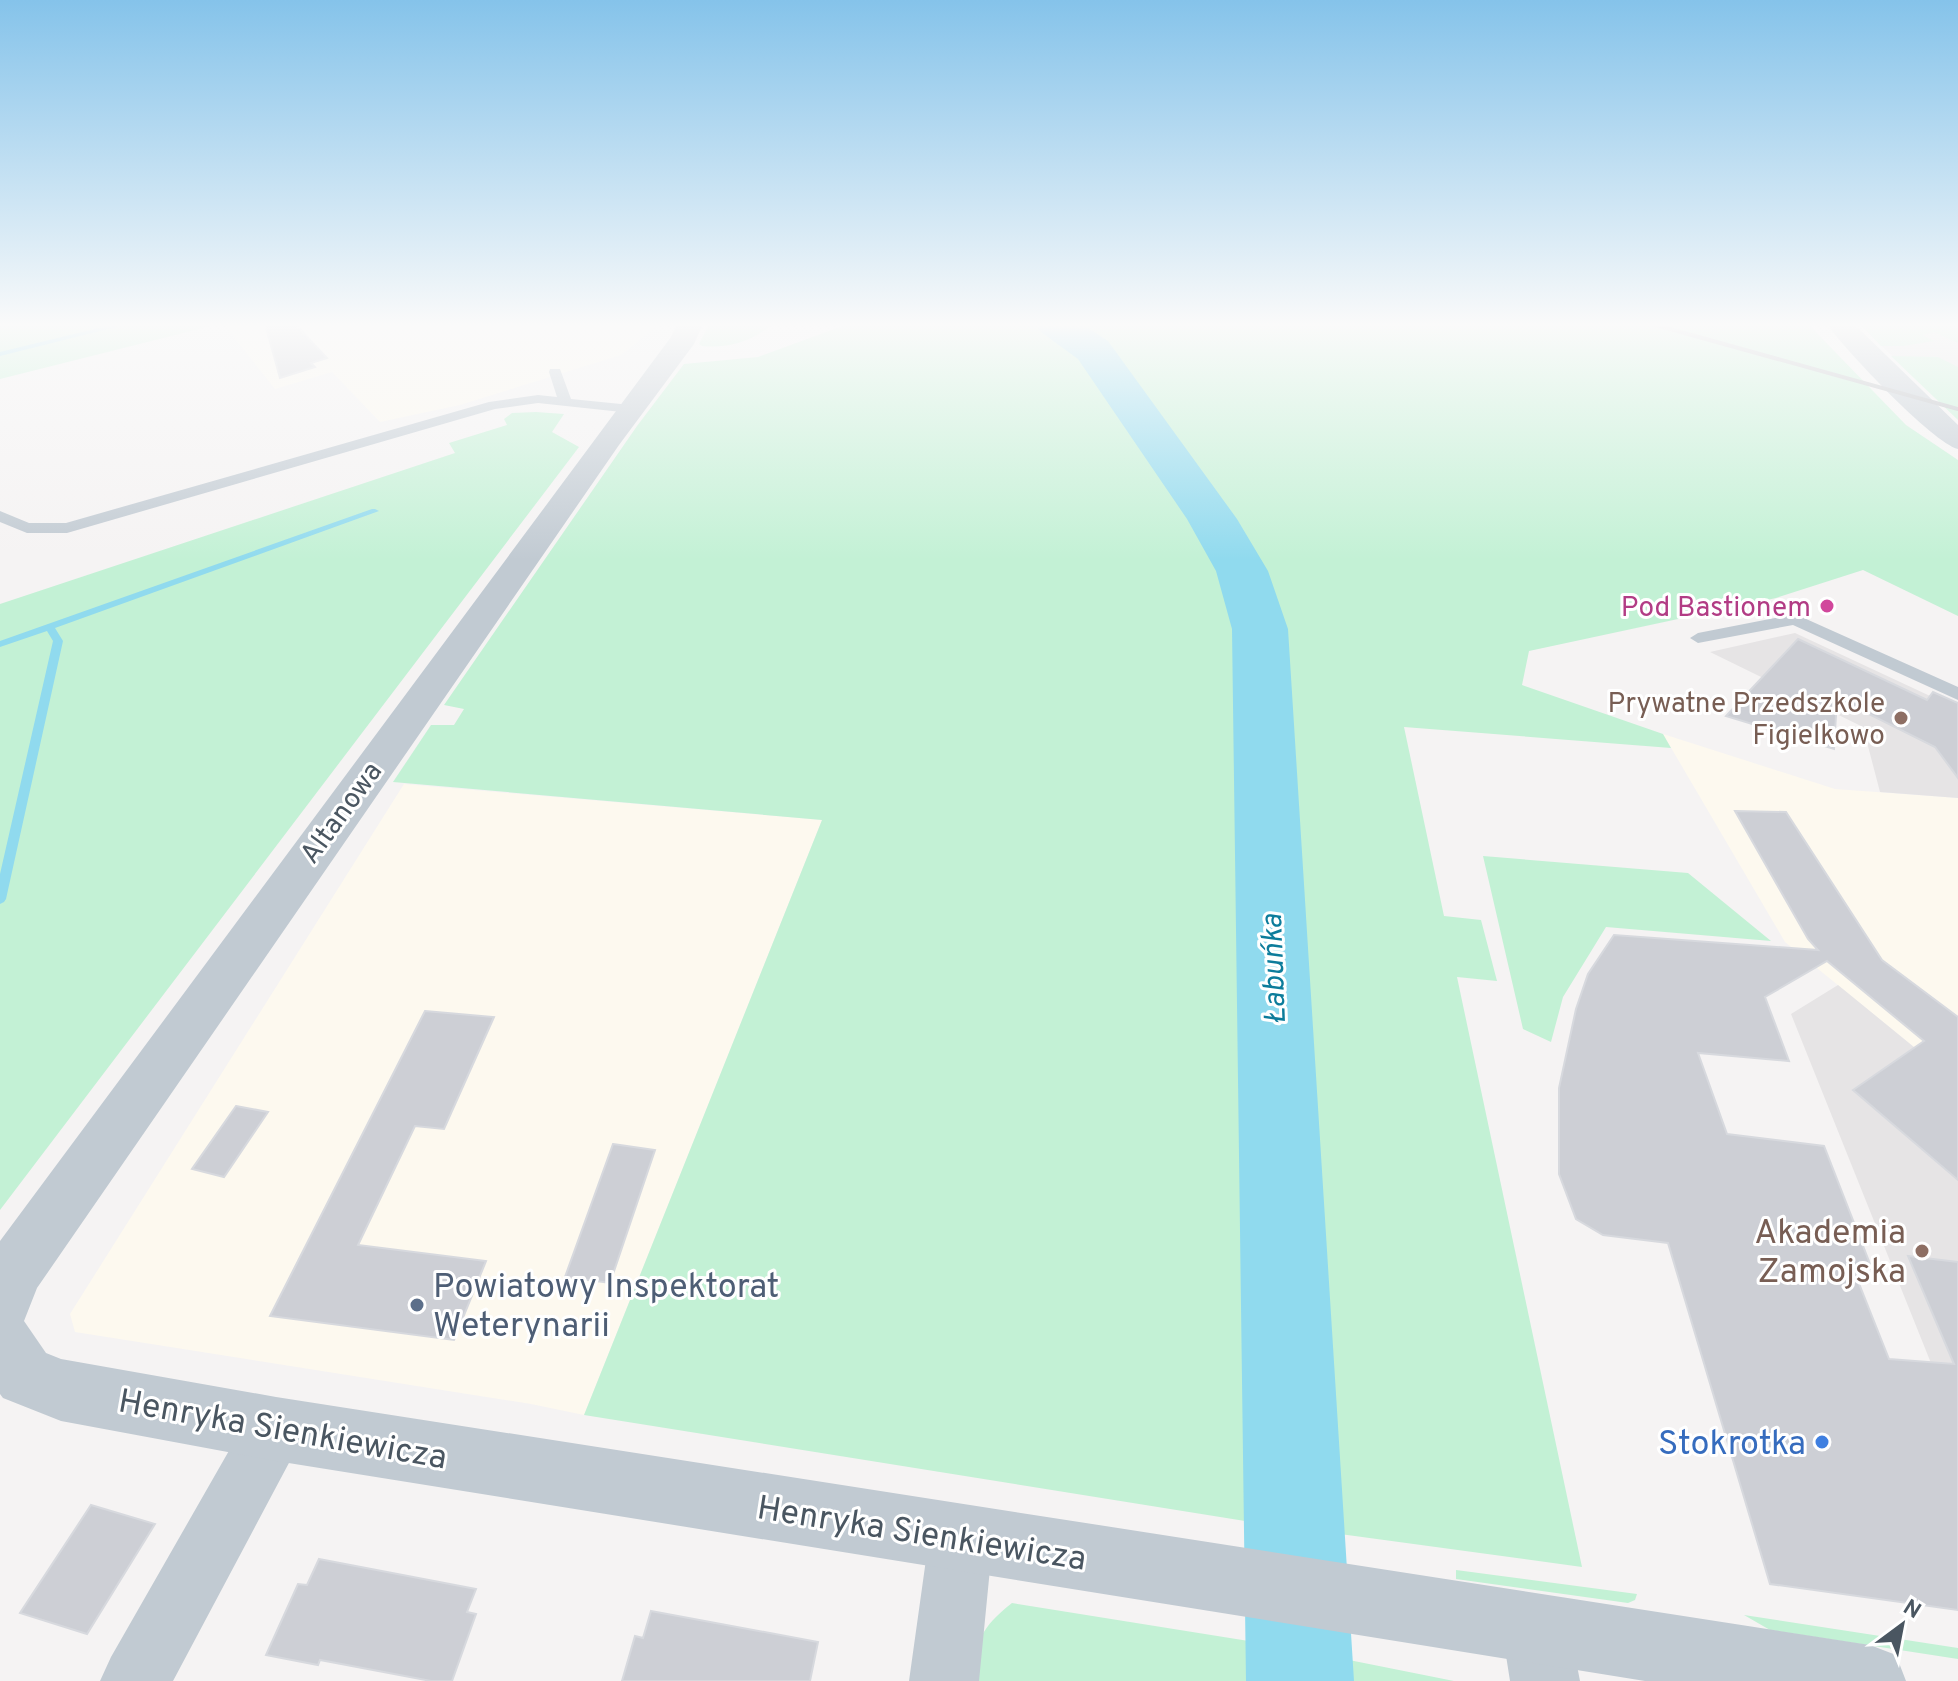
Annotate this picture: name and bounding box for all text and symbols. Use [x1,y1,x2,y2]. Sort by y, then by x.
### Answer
place label: Pod Bastionem [1621,591,1811,627]
marker: Pod Bastionem [1818,597,1836,615]
place label: Prywatne Przedszkole Figielkowo [1608,687,1885,755]
marker: Prywatne Przedszkole Figielkowo [1892,709,1910,727]
street label: Altanowa [293,756,392,872]
water label: Łabuńka [1255,913,1296,1025]
place label: Akademia Zamojska [1754,1213,1906,1295]
marker: Akademia Zamojska [1913,1242,1931,1260]
place label: Powiatowy Inspektorat Weterynarii [433,1267,779,1349]
marker: Powiatowy Inspektorat Weterynarii [408,1296,426,1314]
street label: Henryka Sienkiewicza [115,1381,450,1482]
place label: Stokrotka [1658,1424,1806,1467]
marker: Stokrotka [1813,1433,1831,1451]
street label: Henryka Sienkiewicza [754,1488,1089,1583]
north arrow [1862,1585,1942,1665]
text: N [1897,1595,1925,1626]

